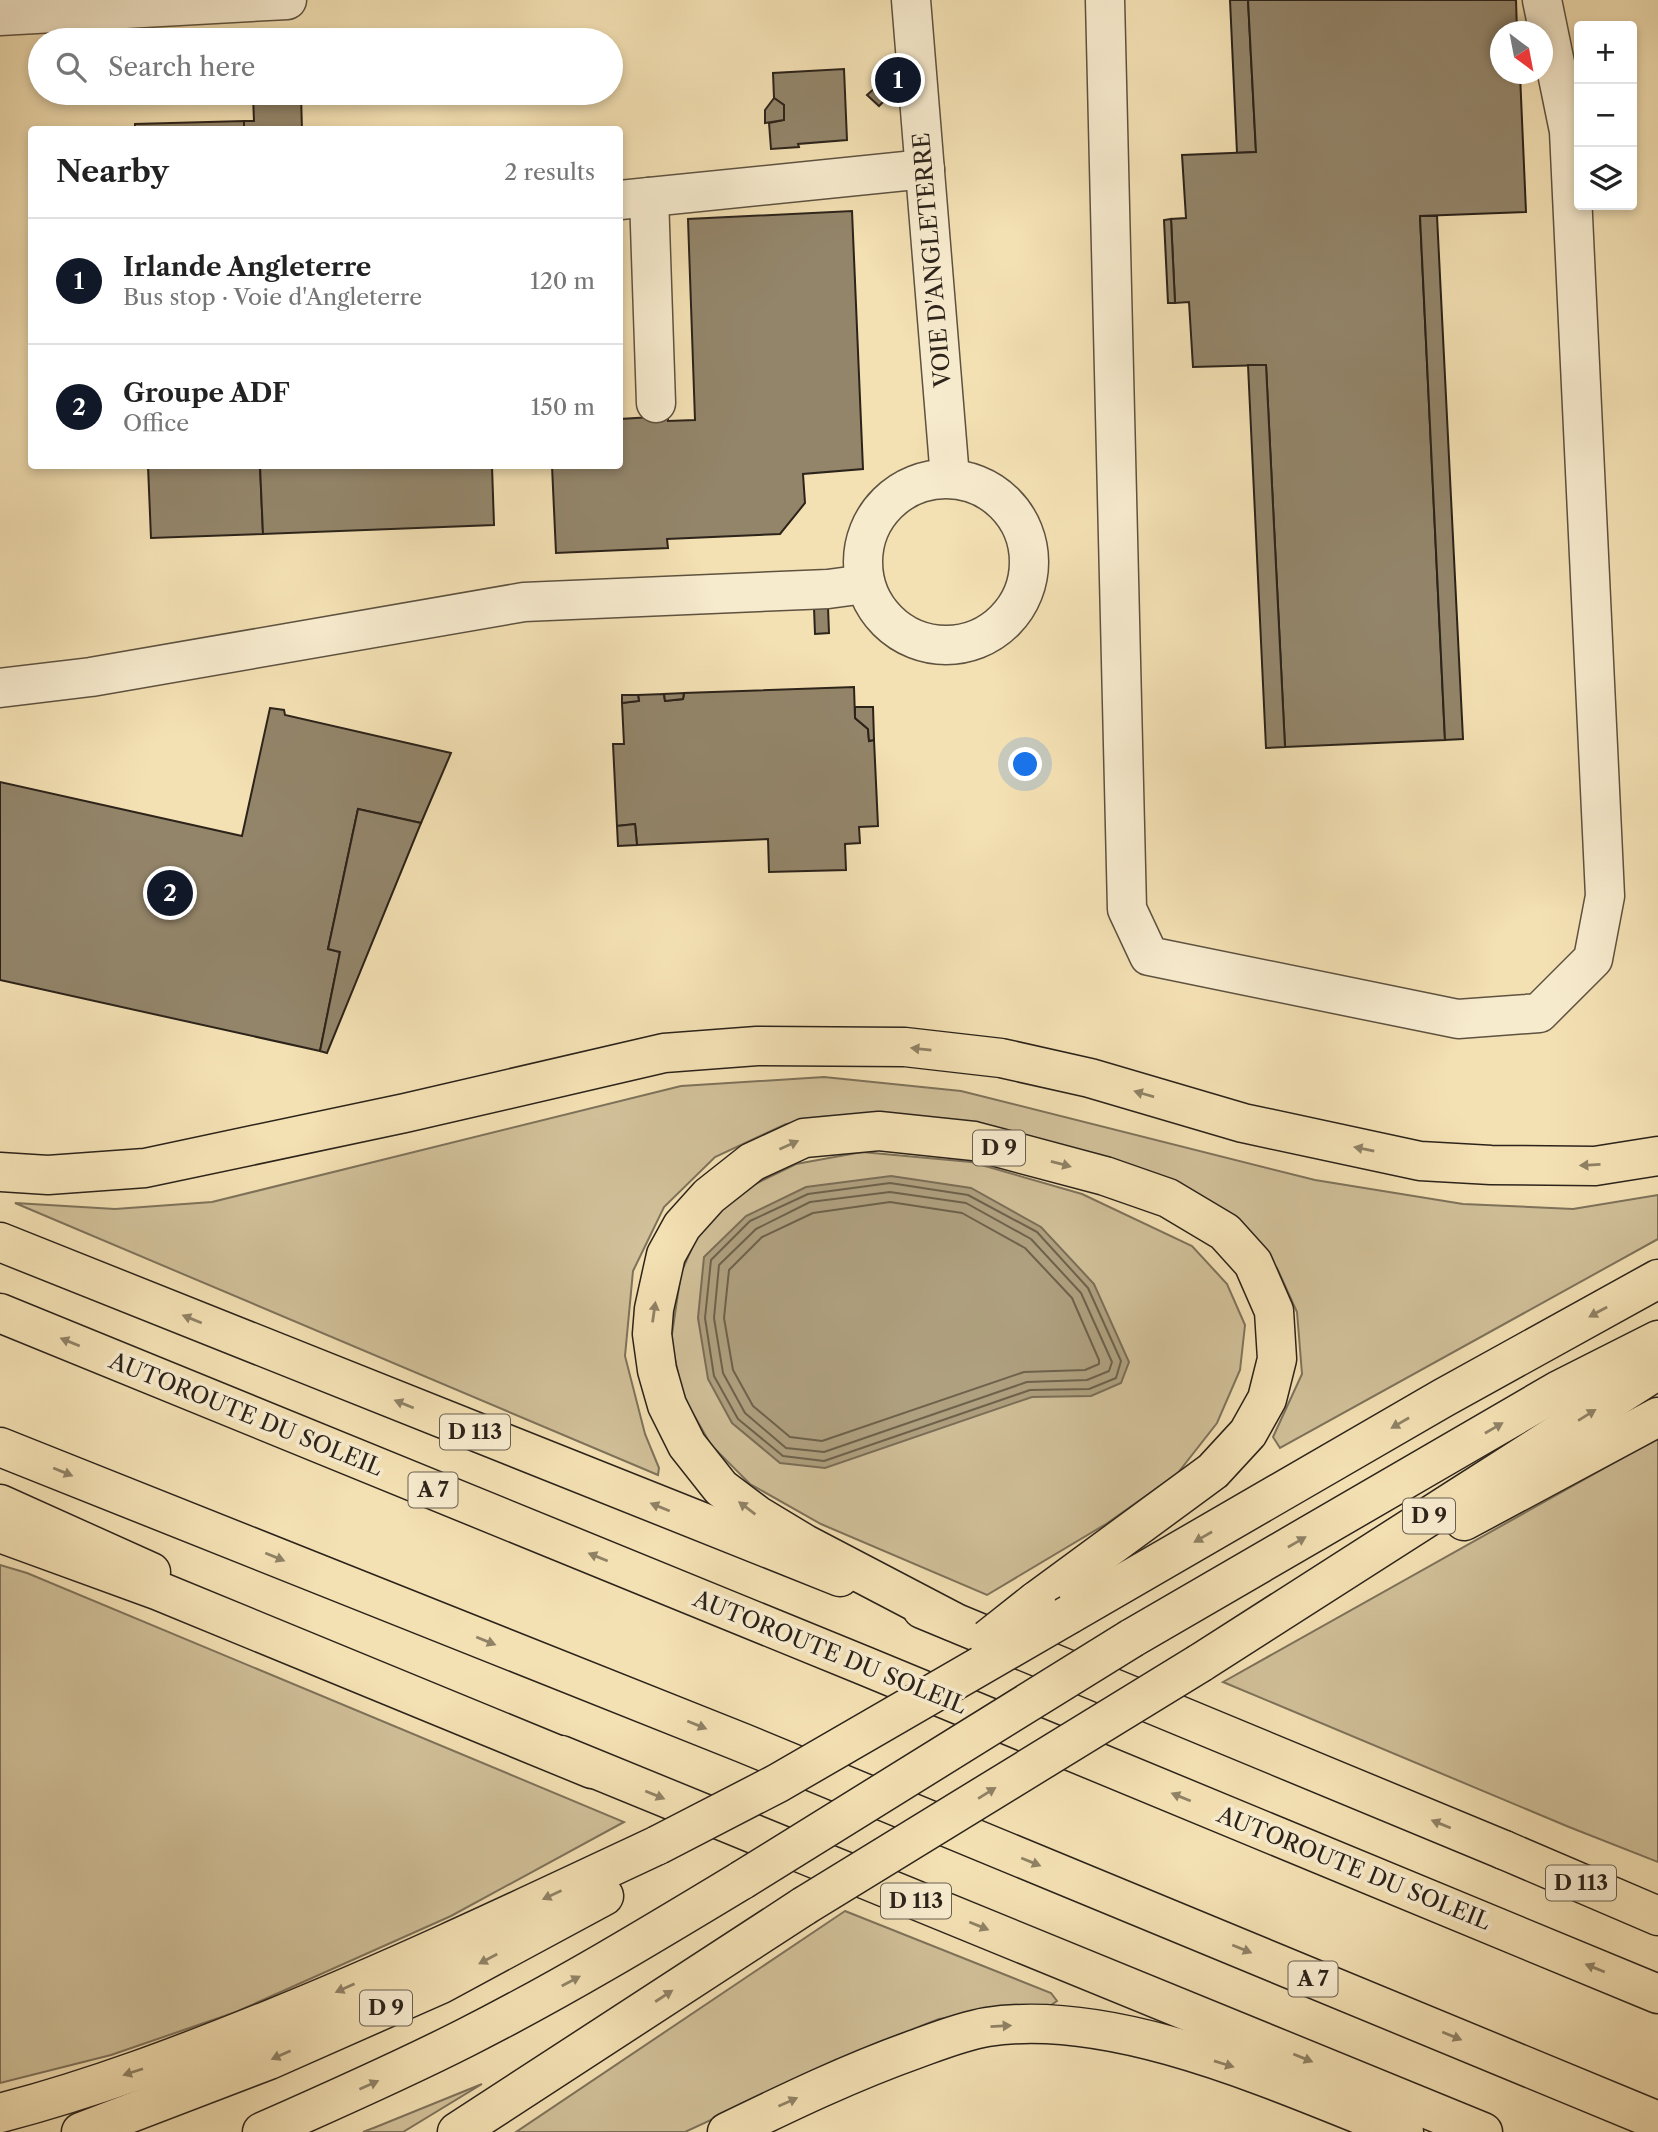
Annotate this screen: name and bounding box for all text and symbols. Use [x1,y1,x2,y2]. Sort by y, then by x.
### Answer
north arrow [1490,21,1553,84]
map controls [1574,21,1637,210]
button: + [1574,21,1637,84]
search box [28,28,623,105]
icon: search [52,48,90,86]
text: Search here [108,51,255,83]
pin: 1 [875,54,921,106]
button: − [1574,84,1637,147]
street label: VOIE D'ANGLETERRE [907,132,957,389]
button: layers [1574,147,1637,210]
text: Nearby [56,153,169,190]
text: 2 results [504,158,595,186]
text: Irlande Angleterre [123,251,371,283]
text: 1 [74,267,84,295]
text: 120 m [530,267,595,295]
text: Bus stop · Voie d'Angleterre [123,283,422,311]
text: Groupe ADF [123,377,290,409]
text: 2 [72,393,86,421]
text: 150 m [531,393,595,421]
text: Office [123,409,189,437]
your location [1008,747,1042,781]
pin: 2 [147,867,193,919]
one-way arrow [910,1043,932,1054]
one-way arrow [1133,1088,1154,1098]
road number: D 9 [973,1130,1025,1166]
one-way arrow [779,1139,800,1150]
one-way arrow [1353,1144,1375,1155]
one-way arrow [1050,1160,1071,1170]
one-way arrow [1579,1160,1601,1171]
one-way arrow [649,1301,660,1323]
one-way arrow [1589,1306,1608,1318]
one-way arrow [182,1313,203,1324]
one-way arrow [59,1336,80,1347]
street label: AUTOROUTE DU SOLEIL [104,1346,387,1482]
one-way arrow [393,1398,414,1409]
one-way arrow [1577,1408,1597,1421]
road number: D 113 [440,1414,510,1450]
one-way arrow [1390,1417,1409,1430]
one-way arrow [1485,1422,1504,1434]
one-way arrow [53,1467,74,1478]
road number: A 7 [408,1472,458,1508]
road number: D 9 [1403,1498,1455,1534]
one-way arrow [649,1501,670,1512]
one-way arrow [738,1501,756,1515]
one-way arrow [1193,1531,1212,1543]
one-way arrow [1288,1536,1307,1548]
one-way arrow [264,1551,285,1562]
one-way arrow [587,1552,608,1563]
street label: AUTOROUTE DU SOLEIL [688,1584,971,1720]
one-way arrow [476,1635,497,1646]
one-way arrow [687,1720,708,1731]
one-way arrow [978,1787,997,1800]
one-way arrow [644,1789,665,1800]
one-way arrow [1170,1791,1191,1802]
street label: AUTOROUTE DU SOLEIL [1212,1800,1495,1936]
one-way arrow [1431,1818,1452,1829]
one-way arrow [1021,1857,1042,1868]
road number: D 113 [1546,1866,1616,1900]
road number: D 113 [881,1884,951,1918]
one-way arrow [542,1889,562,1901]
one-way arrow [969,1921,990,1932]
one-way arrow [1231,1944,1252,1955]
one-way arrow [478,1953,498,1965]
road number: A 7 [1288,1962,1338,1996]
one-way arrow [1584,1962,1605,1973]
one-way arrow [562,1975,581,1987]
one-way arrow [334,1983,355,1994]
road number: D 9 [360,1990,412,2025]
one-way arrow [655,1990,674,2003]
one-way arrow [991,2020,1013,2031]
one-way arrow [1442,2030,1463,2041]
one-way arrow [271,2050,292,2061]
one-way arrow [1293,2053,1314,2064]
one-way arrow [1214,2059,1235,2069]
one-way arrow [123,2067,144,2078]
one-way arrow [359,2079,379,2091]
one-way arrow [778,2097,798,2108]

